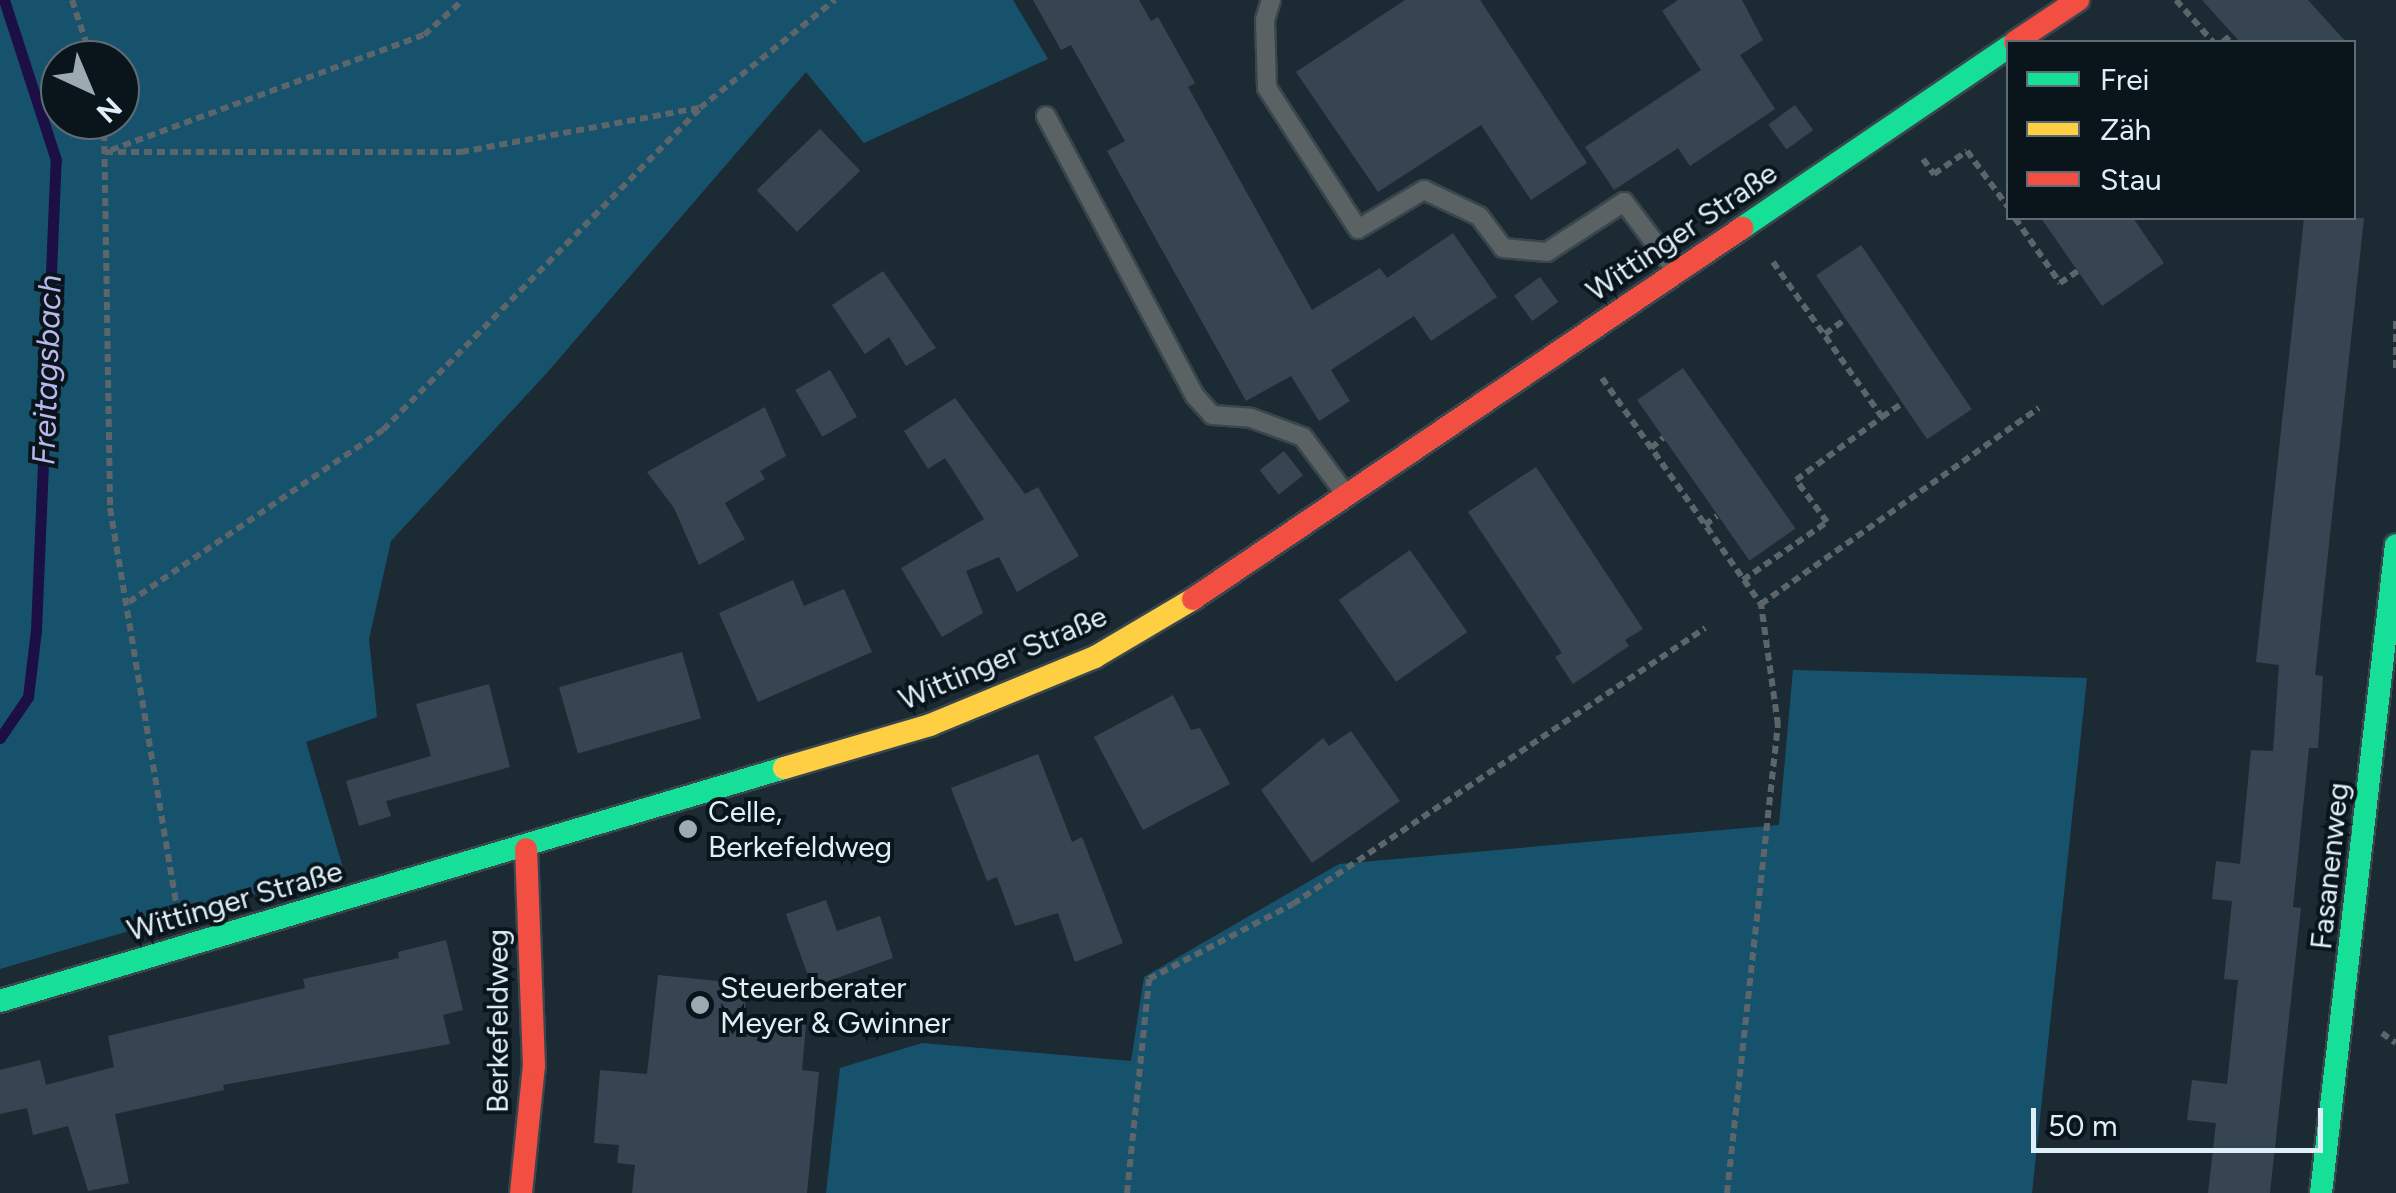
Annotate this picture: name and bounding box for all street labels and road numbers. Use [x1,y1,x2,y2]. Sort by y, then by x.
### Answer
street label: Wittinger Straße [1580,155,1784,309]
street label: Wittinger Straße [894,598,1112,718]
street label: Fasanenweg [2303,781,2357,951]
street label: Wittinger Straße [123,853,347,949]
street label: Berkefeldweg [480,929,516,1113]

